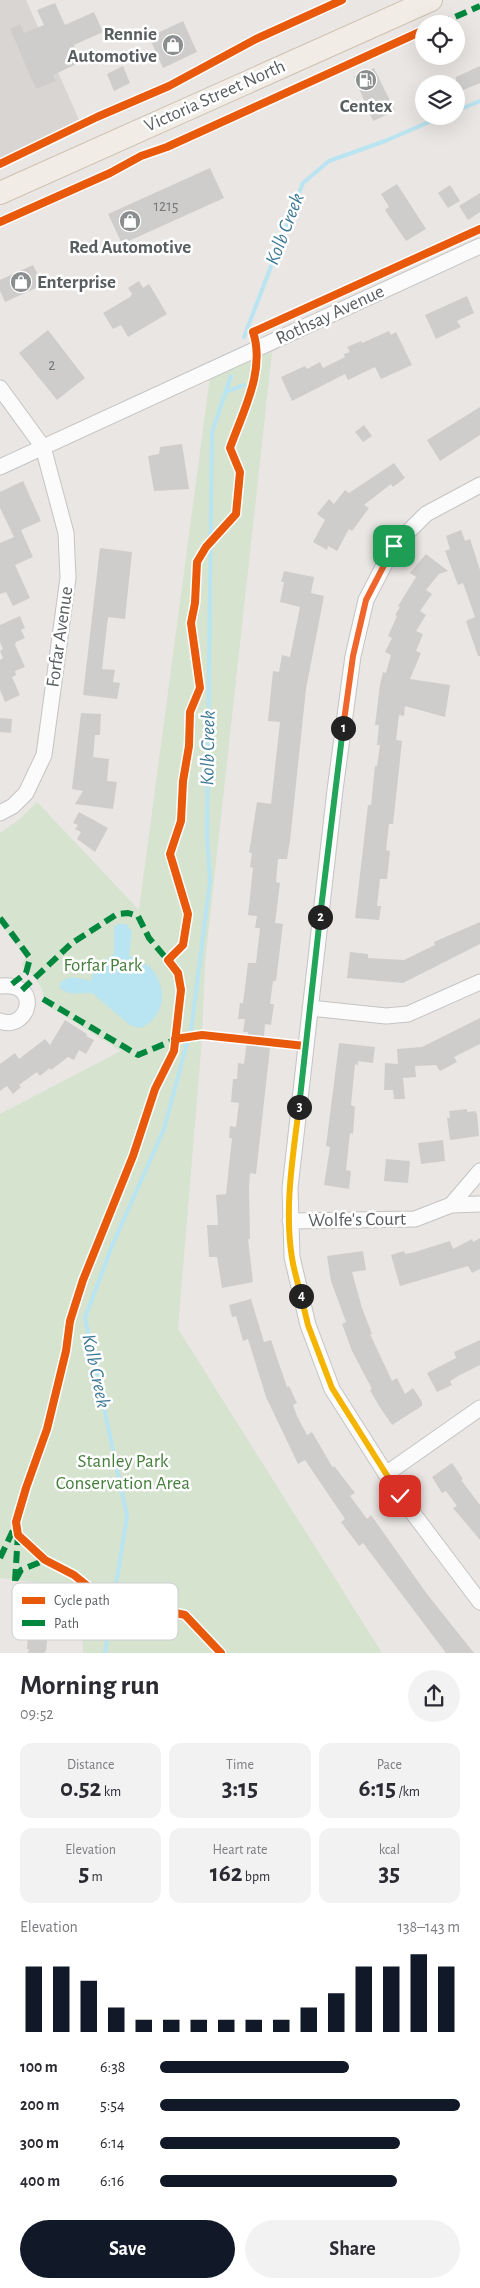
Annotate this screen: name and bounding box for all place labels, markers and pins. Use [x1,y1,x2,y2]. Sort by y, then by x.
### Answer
place label: Rennie Automotive [67,25,157,66]
shop icon: Rennie Automotive [161,33,185,57]
fuel station icon: Centex [354,68,378,92]
place label: Centex [340,97,393,116]
shop icon: Red Automotive [118,209,142,233]
place label: Red Automotive [69,238,191,257]
shop icon: Enterprise [9,270,33,294]
place label: Enterprise [37,273,116,292]
pin [373,525,415,567]
pin: 1 [330,716,356,740]
pin: 2 [308,904,332,930]
pin: 3 [286,1094,312,1120]
pin: 4 [288,1284,314,1308]
pin [379,1475,421,1517]

